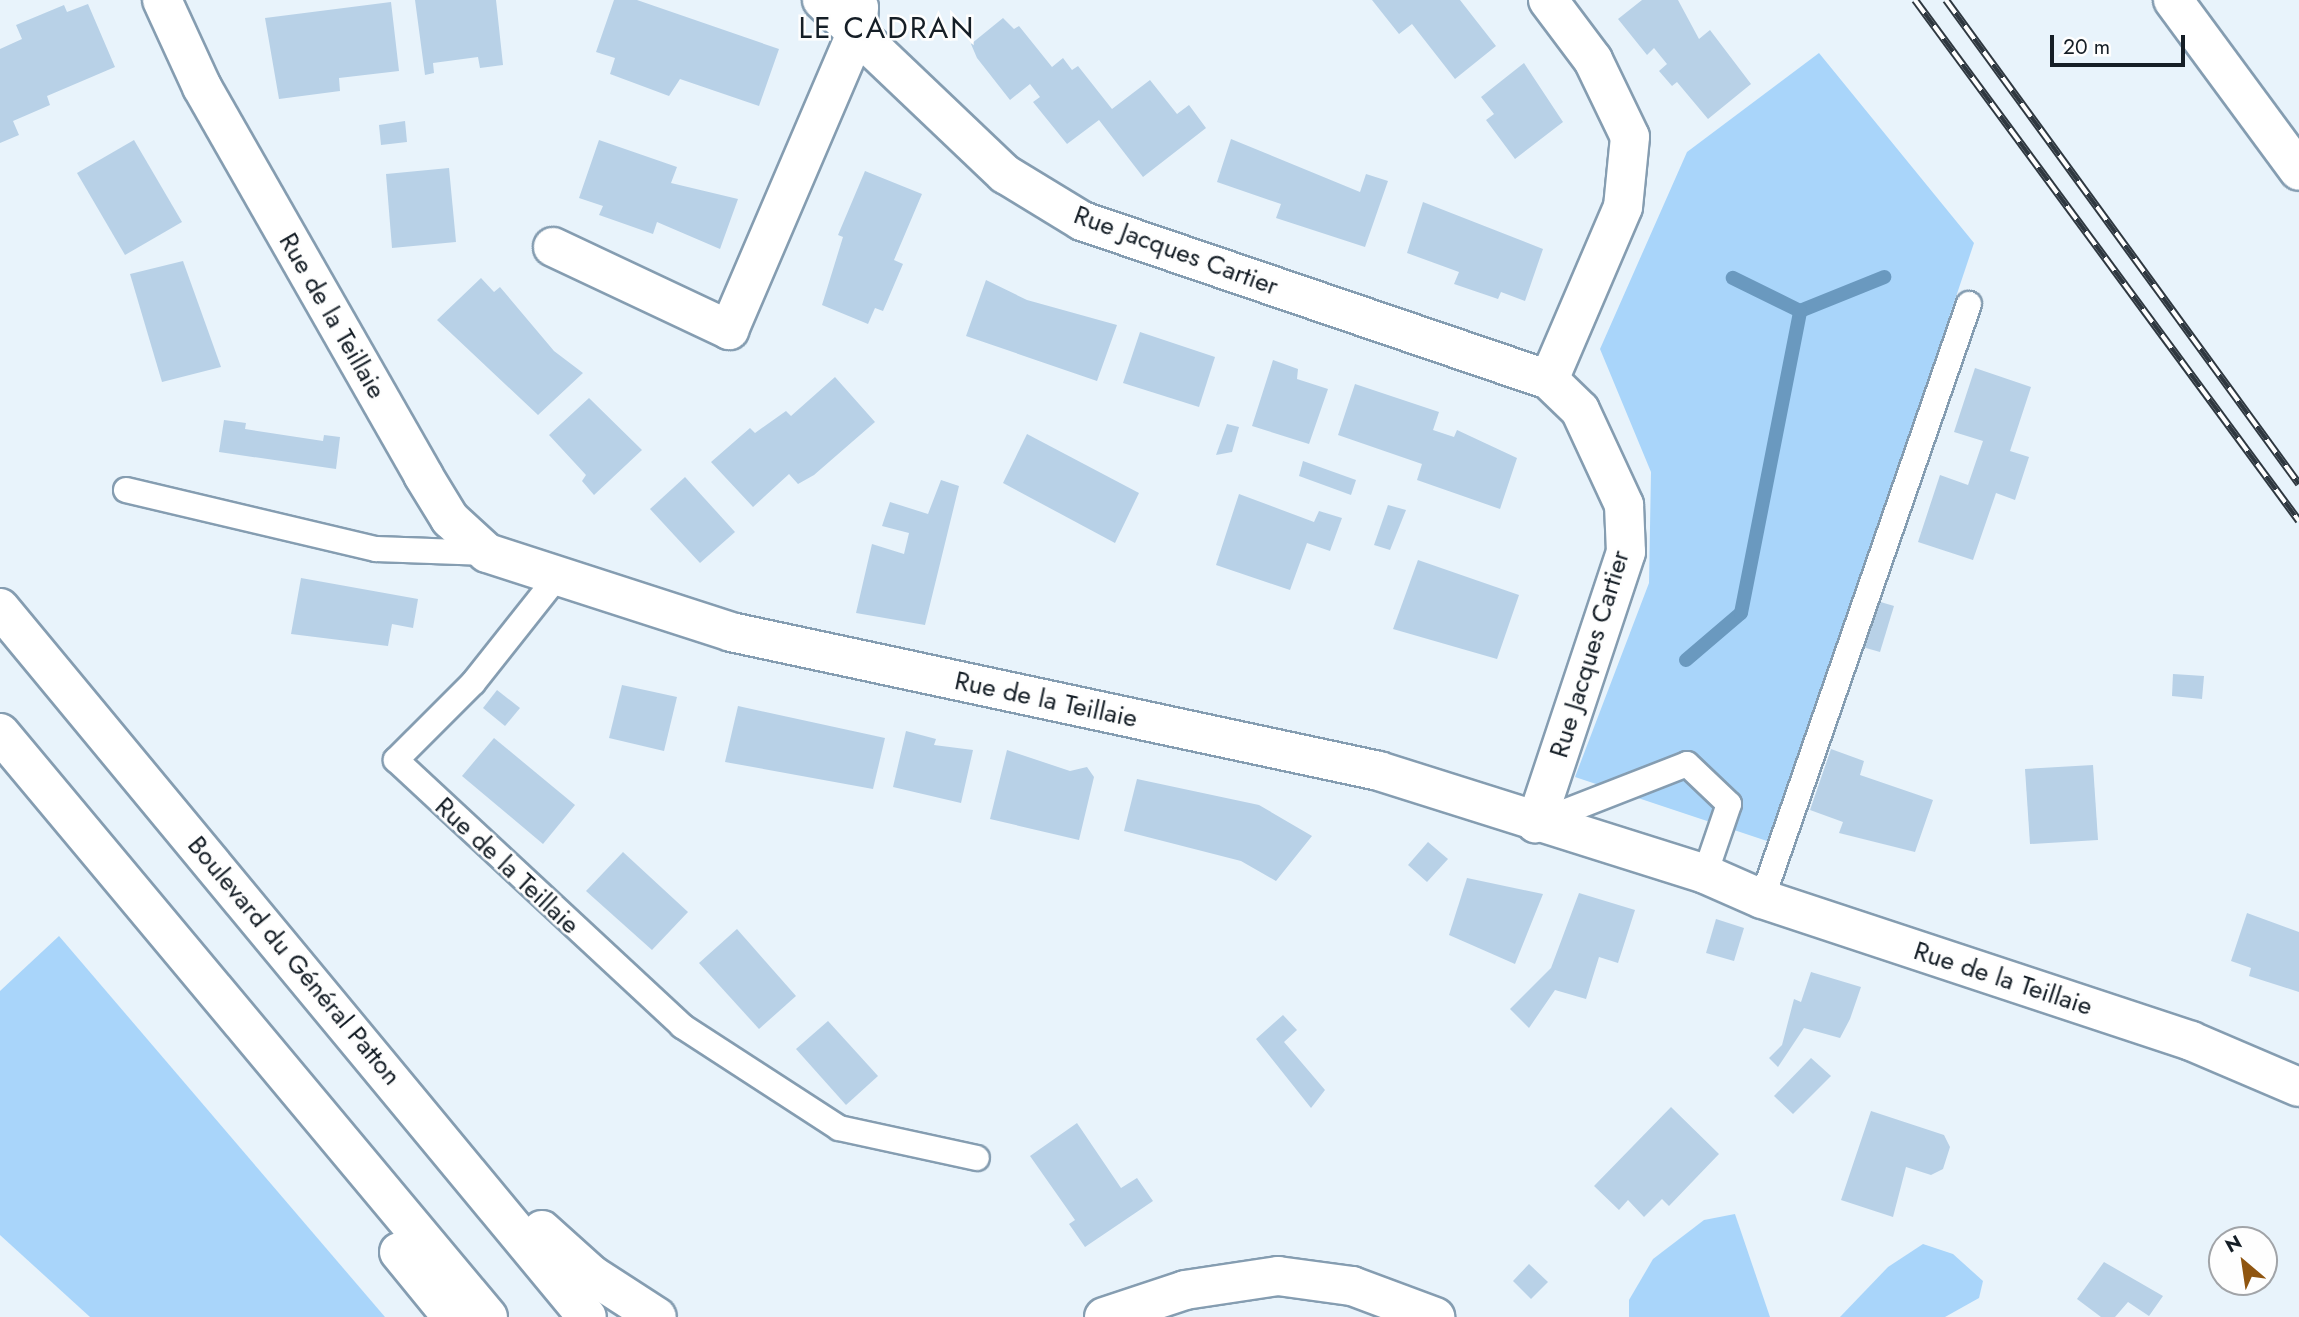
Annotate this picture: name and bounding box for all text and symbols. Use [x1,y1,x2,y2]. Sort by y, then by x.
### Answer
district label: LE CADRAN [800,10,974,46]
scale bar [2054,21,2189,65]
text: 20 m [2063,32,2110,62]
street label: Rue Jacques Cartier [1070,200,1282,302]
street label: Rue de la Teillaie [272,228,392,404]
street label: Rue Jacques Cartier [1544,547,1636,761]
street label: Rue de la Teillaie [952,665,1140,735]
street label: Rue de la Teillaie [428,791,586,941]
street label: Boulevard du Général Patton [181,830,407,1092]
street label: Rue de la Teillaie [1910,935,2096,1023]
north arrow [2208,1226,2278,1296]
text: N [2220,1228,2247,1259]

